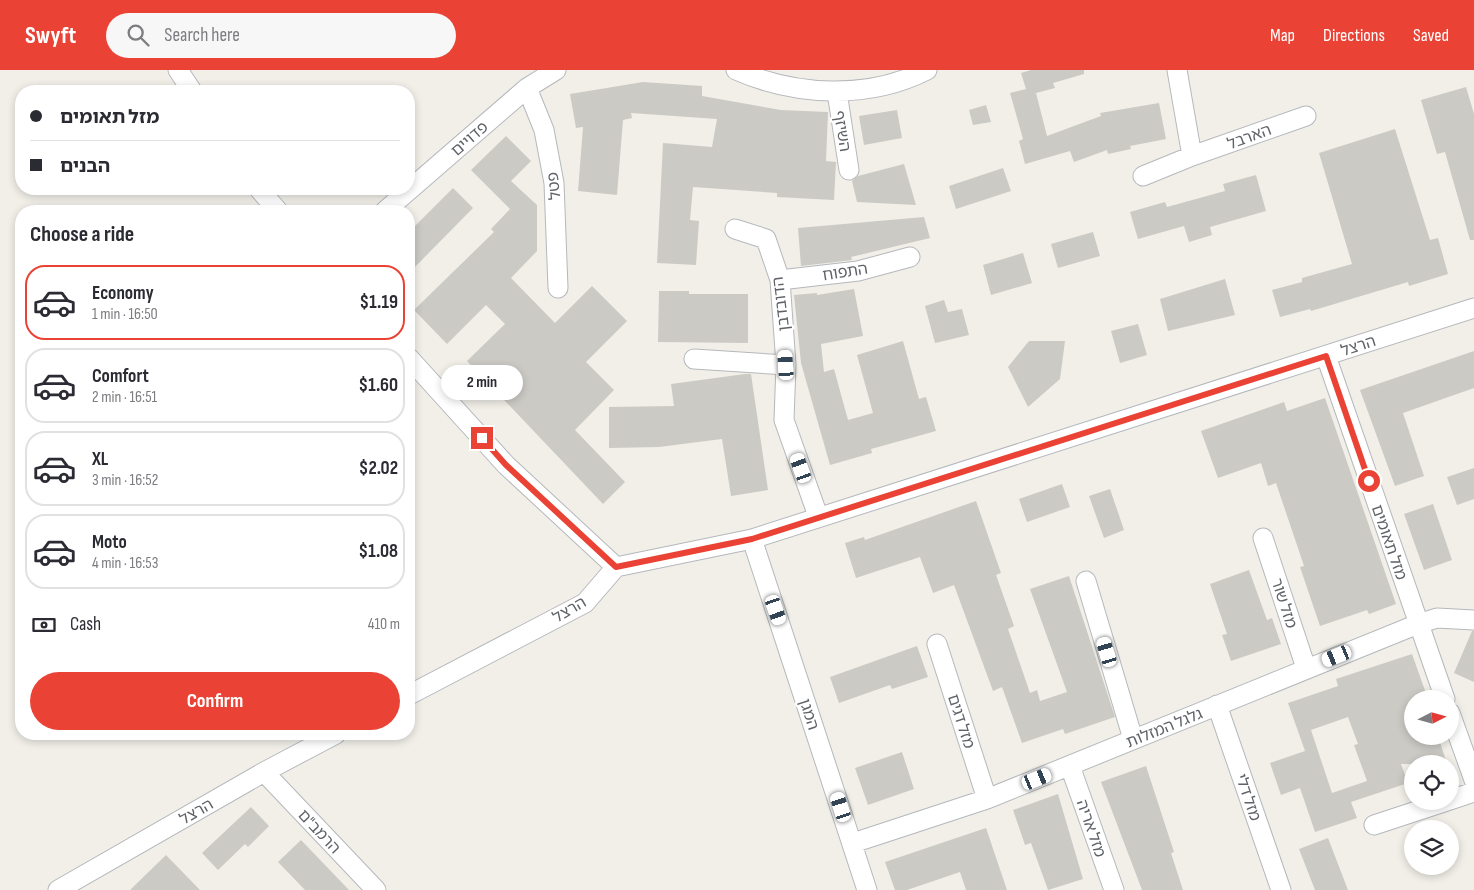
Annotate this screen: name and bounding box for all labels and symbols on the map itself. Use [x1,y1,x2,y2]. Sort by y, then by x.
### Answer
street label: השיזף [829,109,854,153]
street label: פדויים [448,118,492,160]
street label: הארבל [1225,121,1274,154]
street label: פטל [544,171,565,201]
street label: התפוח [821,260,869,285]
street label: הדובדבן [769,275,794,332]
street label: הרצל [1339,332,1378,361]
car [777,350,794,380]
callout: 2 min [441,366,523,400]
route end [471,427,493,449]
car [788,451,813,485]
route start [1358,470,1380,492]
street label: מזל תאומים [1367,502,1410,583]
street label: מזל שור [1267,576,1301,631]
street label: הרצל [550,593,590,628]
car [764,593,787,627]
car [1095,635,1118,669]
car [1320,643,1353,669]
north arrow [1404,690,1459,745]
street label: מזל דגים [943,692,978,751]
street label: המגן [795,696,823,733]
street label: גלגל המזלות [1124,704,1206,752]
car [1020,766,1053,792]
street label: מזל דלי [1231,771,1264,824]
car [829,790,852,824]
street label: הרצל [177,795,217,829]
street label: מזל אריה [1072,797,1109,860]
street label: הרמב"ם [294,806,344,858]

